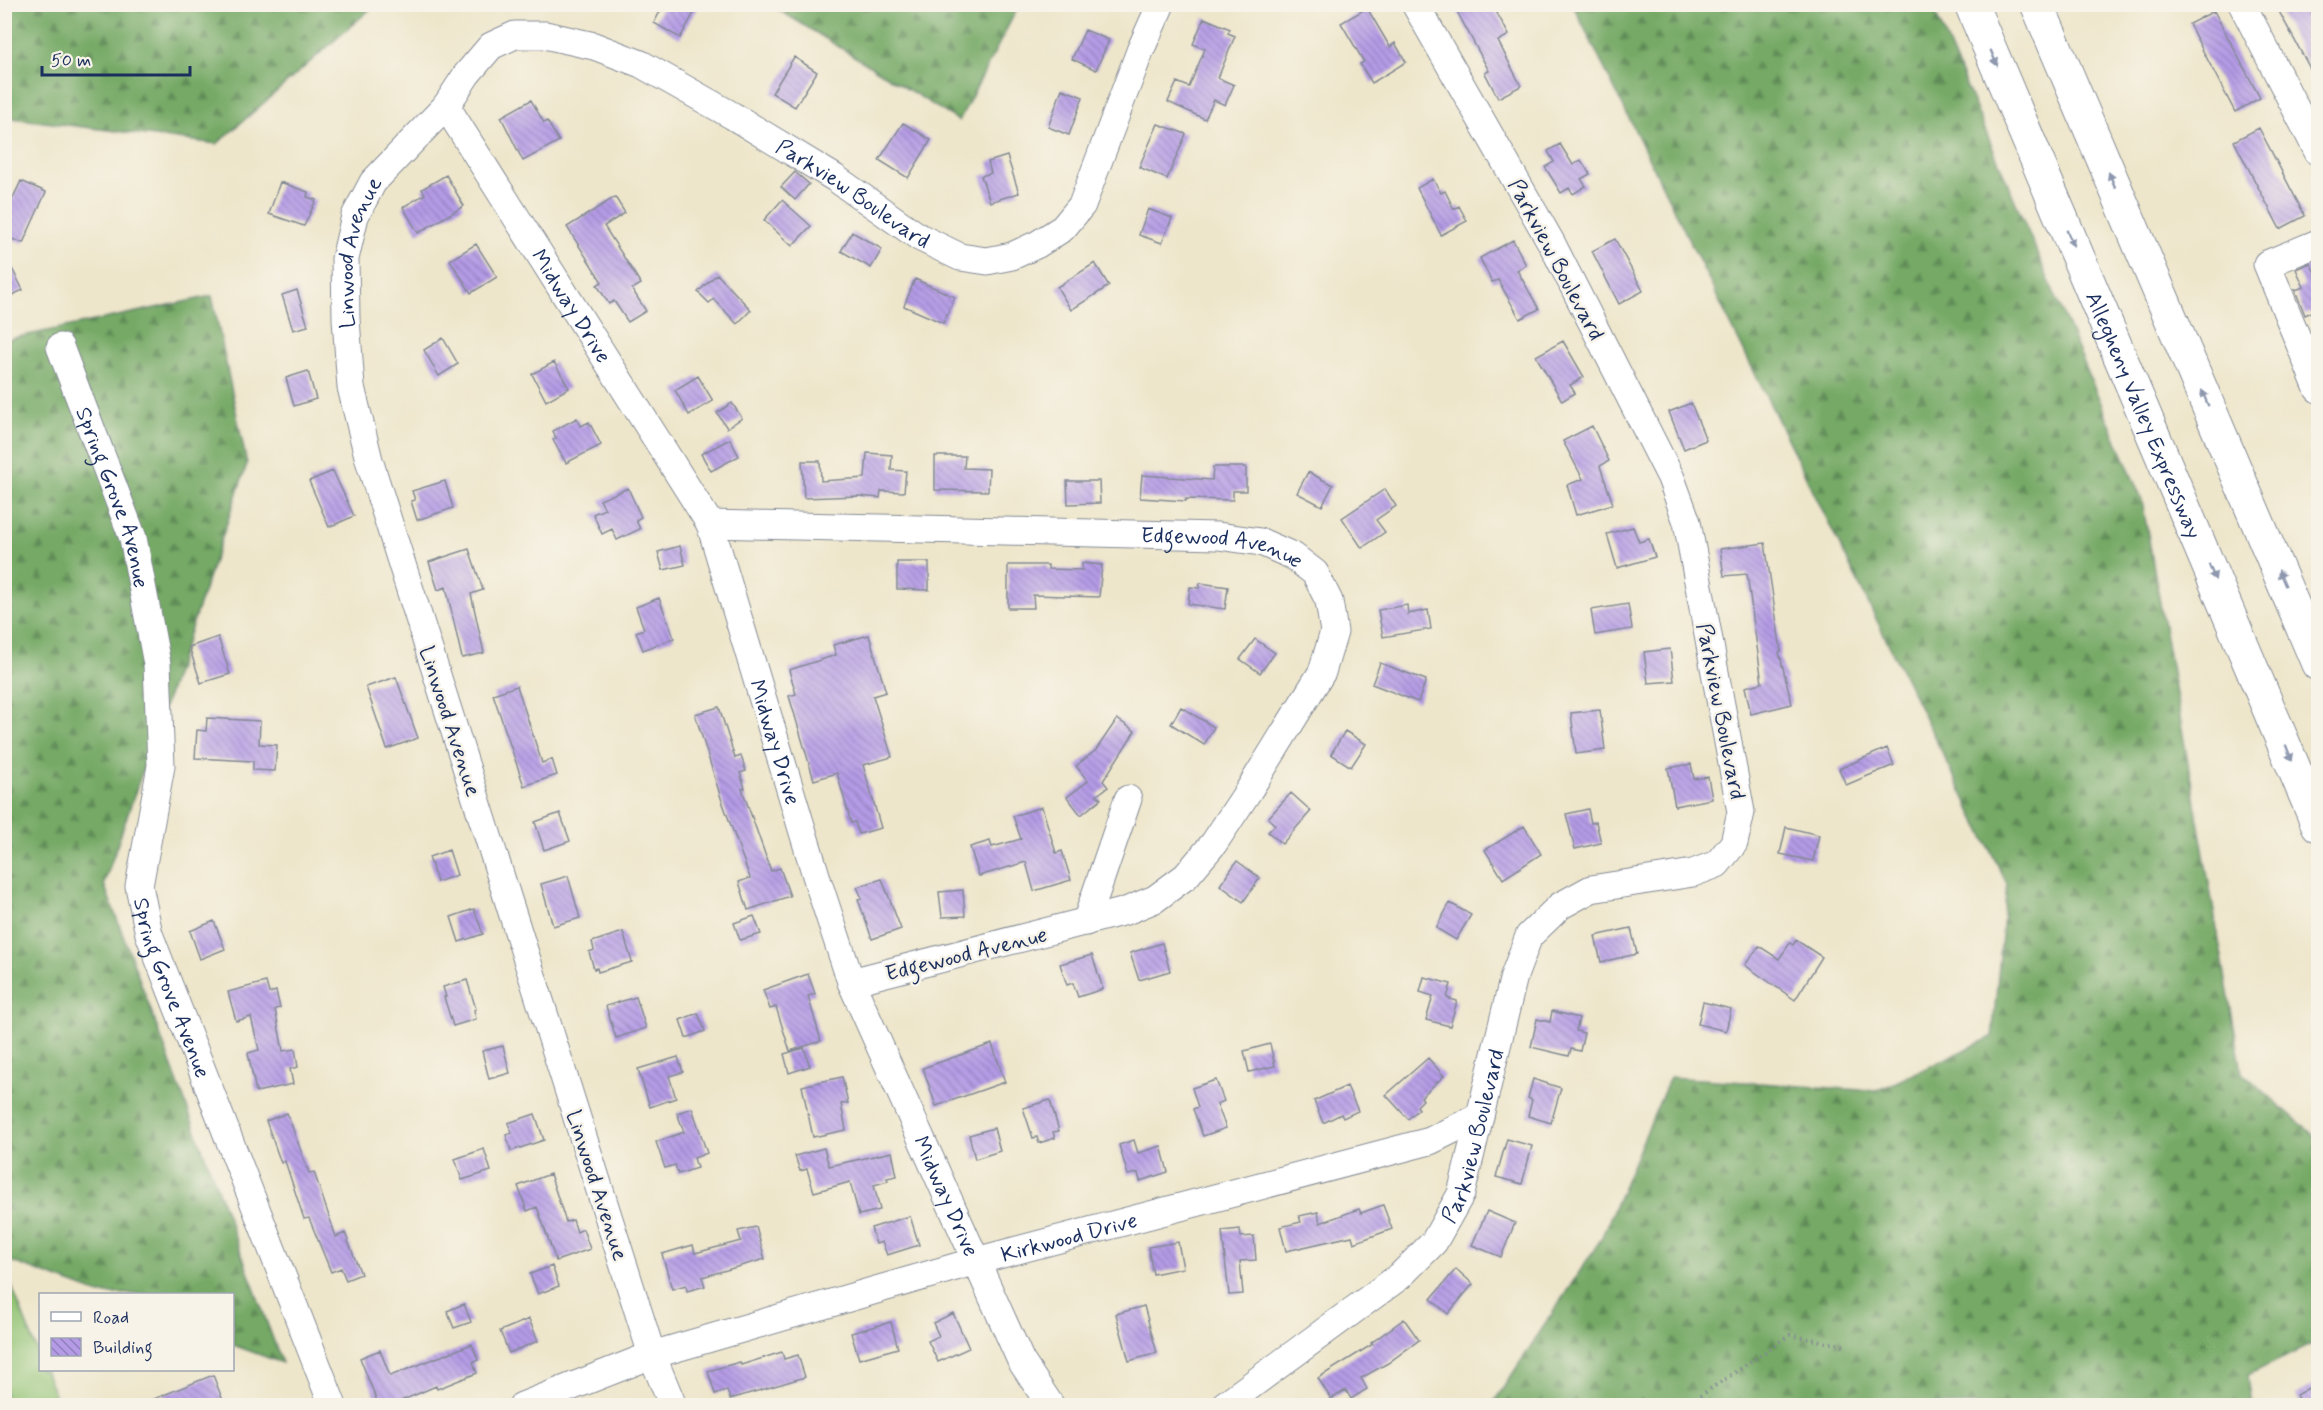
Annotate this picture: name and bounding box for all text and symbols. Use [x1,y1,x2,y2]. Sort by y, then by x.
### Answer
scale bar [42,39,190,77]
text: 50 m [51,49,91,73]
one-way arrow [1989,50,1998,67]
street label: Parkview Boulevard [770,133,934,256]
one-way arrow [2107,171,2117,189]
street label: Linwood Avenue [332,172,389,329]
street label: Parkview Boulevard [1501,174,1610,346]
one-way arrow [2065,229,2075,247]
street label: Midway Drive [524,244,617,369]
street label: Allegheny Valley Expressway [2078,288,2207,543]
one-way arrow [2200,389,2210,407]
street label: Spring Grove Avenue [68,403,154,591]
street label: Edgewood Avenue [1140,522,1309,575]
one-way arrow [2207,563,2217,581]
one-way arrow [2277,569,2286,586]
street label: Parkview Boulevard [1689,621,1751,802]
street label: Linwood Avenue [412,643,487,800]
street label: Midway Drive [742,676,806,809]
one-way arrow [2284,745,2294,763]
street label: Spring Grove Avenue [126,895,216,1083]
street label: Edgewood Avenue [883,921,1051,992]
street label: Parkview Boulevard [1436,1047,1512,1228]
street label: Linwood Avenue [559,1107,634,1264]
street label: Midway Drive [906,1132,984,1261]
street label: Kirkwood Drive [998,1207,1141,1270]
legend [39,1293,234,1371]
text: Road [93,1306,129,1330]
text: Building [93,1336,153,1362]

